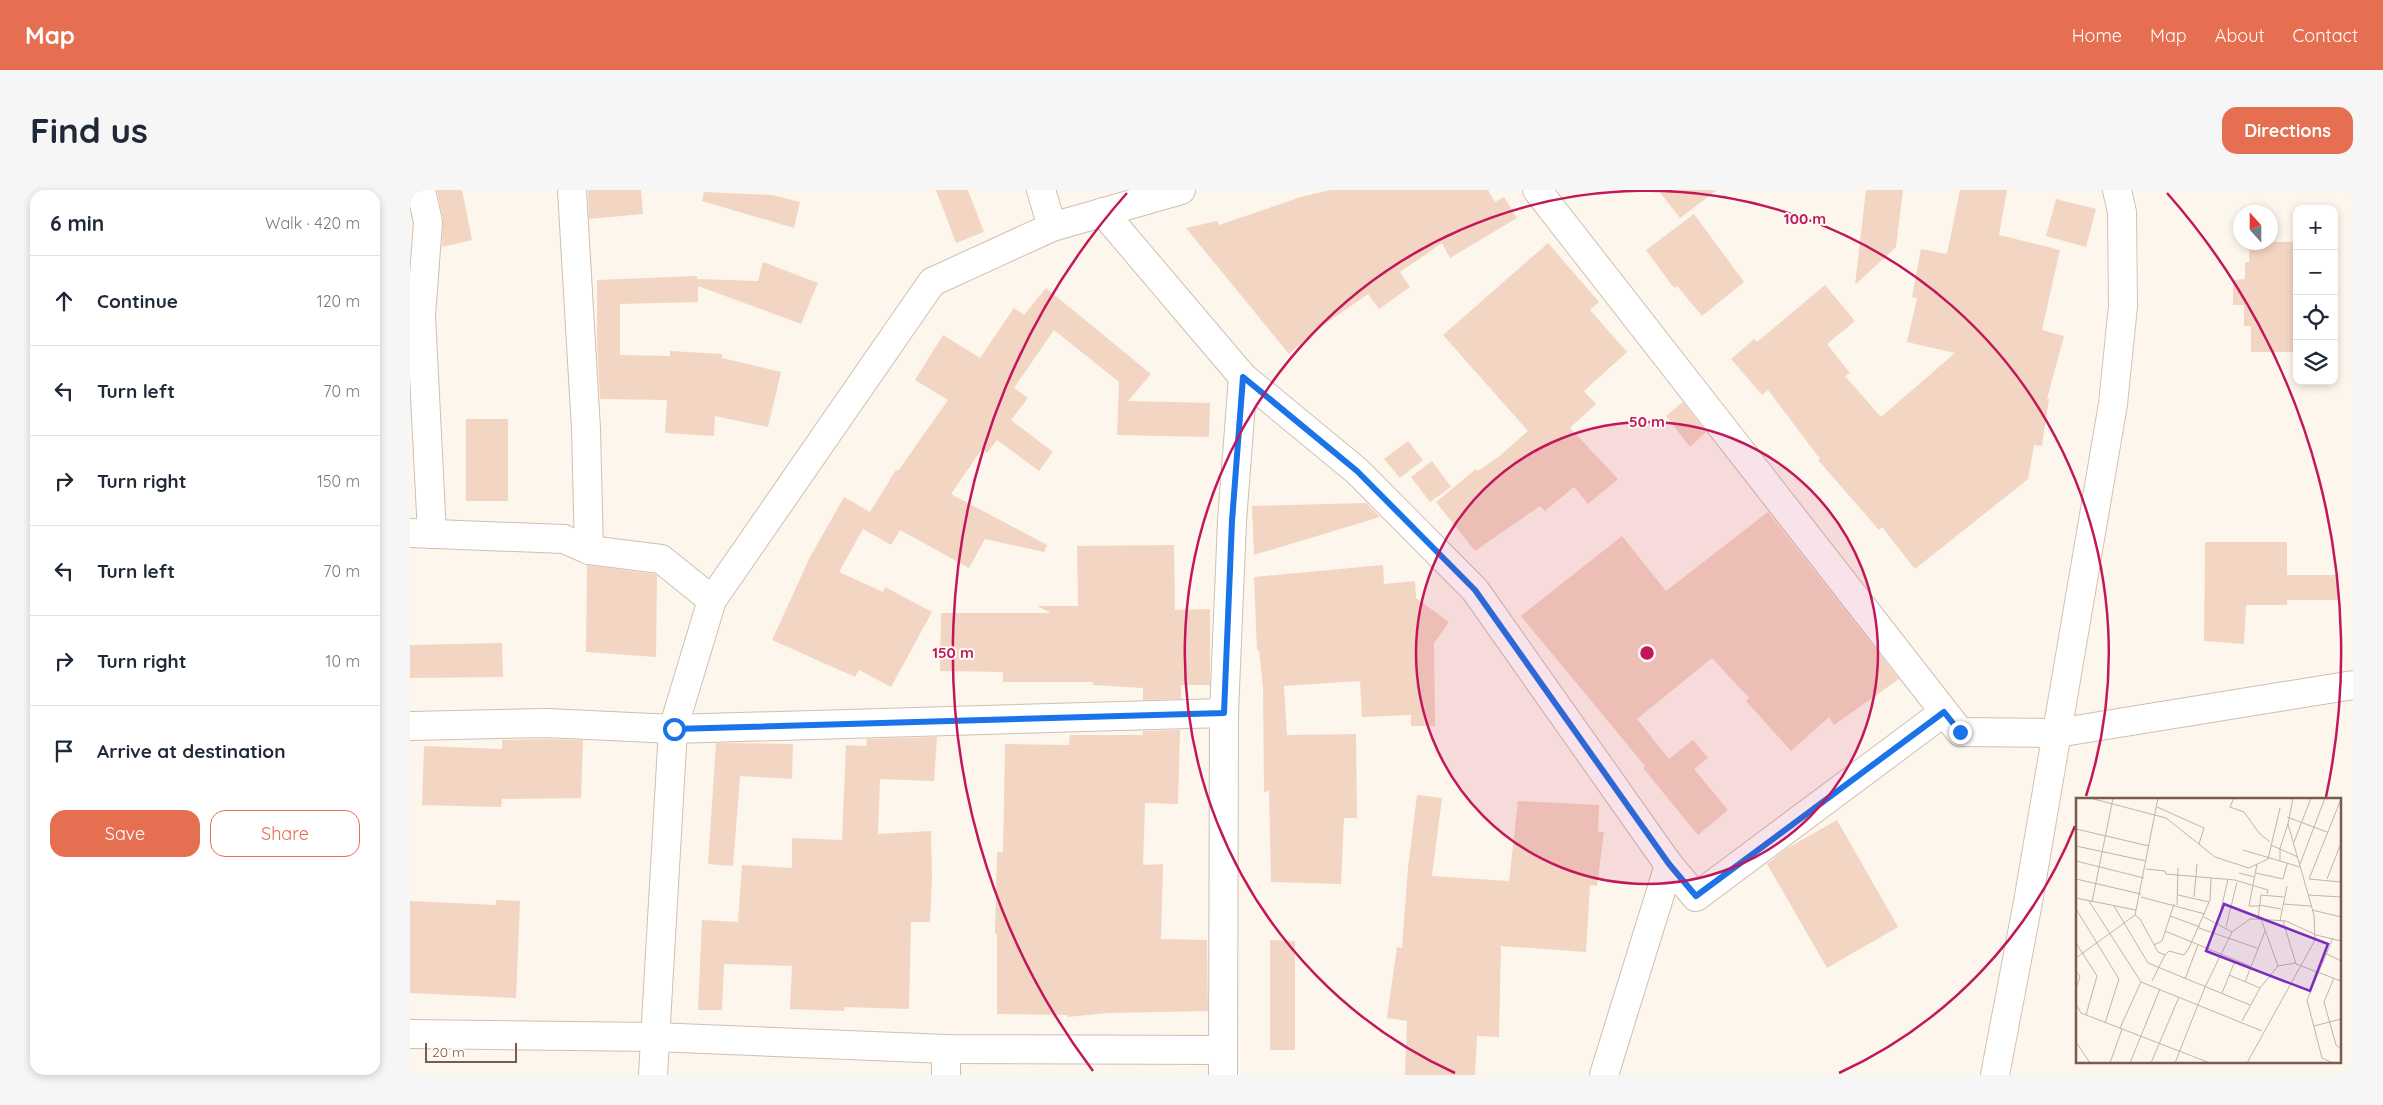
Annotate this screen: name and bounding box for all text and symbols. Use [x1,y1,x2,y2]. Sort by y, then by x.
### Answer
text: Map [25,20,75,50]
text: Home [2072,24,2122,47]
text: Map [2150,24,2187,47]
text: About [2215,24,2265,47]
text: Contact [2293,24,2358,47]
button: Directions [2222,107,2353,154]
text: Find us [30,108,148,152]
north arrow [2233,205,2278,250]
map controls [2293,205,2338,385]
button: + [2293,205,2338,250]
text: 100 m [1784,209,1826,228]
text: 6 min [50,210,104,236]
text: Walk · 420 m [265,213,360,233]
button: − [2293,250,2338,295]
icon: ahead [50,287,78,315]
text: Continue [97,289,178,313]
text: 120 m [317,291,360,311]
button: locate [2293,295,2338,340]
button: layers [2293,340,2338,385]
icon: left [50,377,78,405]
text: Turn left [97,379,175,403]
text: 70 m [323,381,360,401]
text: 50 m [1629,412,1665,431]
icon: right [50,467,78,495]
text: Turn right [97,469,186,493]
text: 150 m [317,471,360,491]
icon: left [50,557,78,585]
text: Turn left [97,559,175,583]
text: 70 m [323,561,360,581]
text: 150 m [932,643,974,662]
centre of rings [1638,644,1656,662]
icon: right [50,647,78,675]
text: Turn right [97,649,186,673]
text: 10 m [326,651,360,671]
route start [663,718,686,741]
route end [1949,721,1972,744]
icon: arrive [50,737,78,765]
text: Arrive at destination [97,739,286,763]
inset map [2076,798,2340,1062]
button: Save [50,810,200,857]
button: Share [210,810,360,857]
scale bar [425,1040,518,1063]
text: 20 m [432,1043,465,1061]

